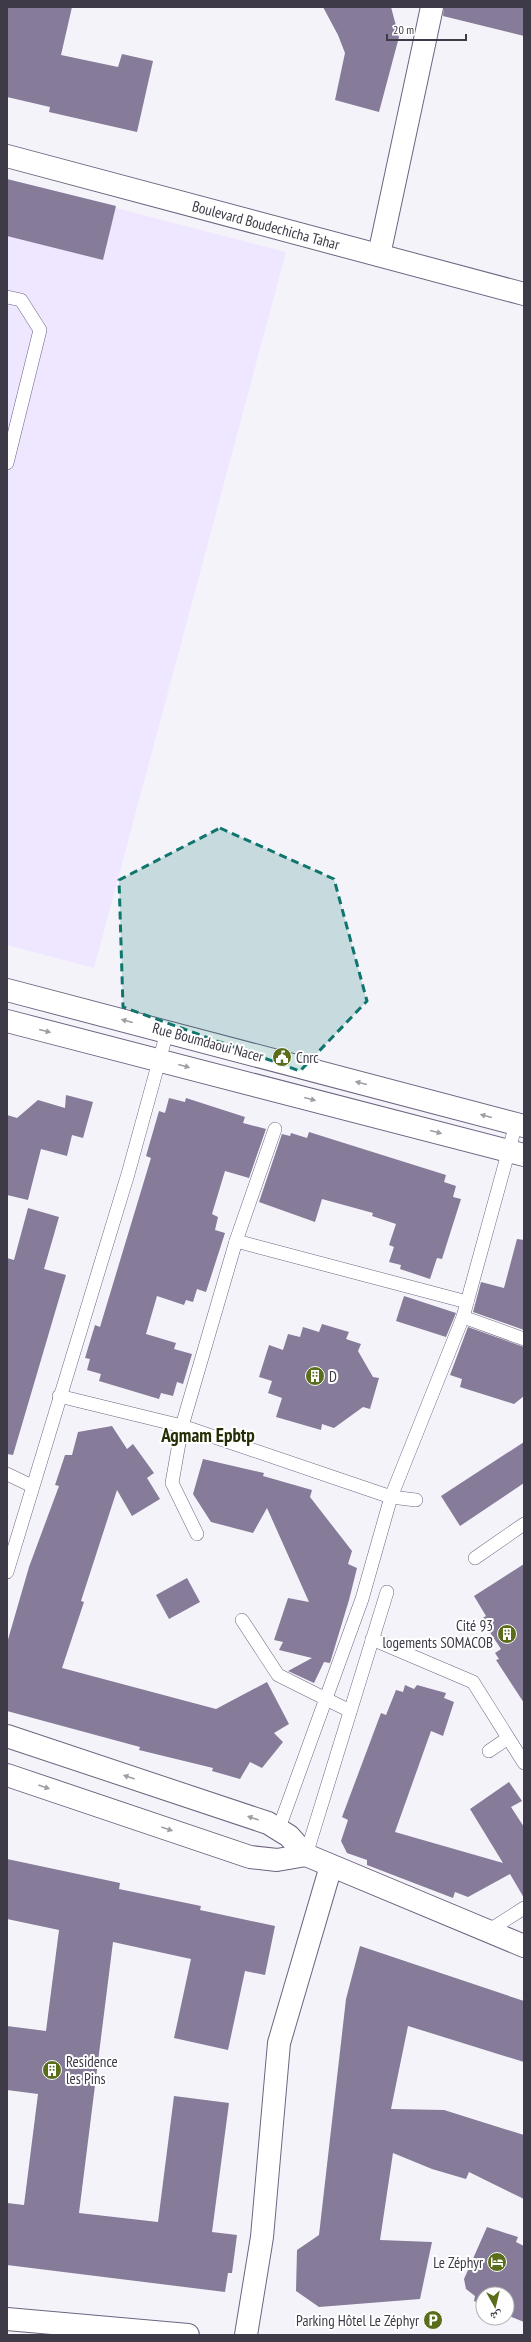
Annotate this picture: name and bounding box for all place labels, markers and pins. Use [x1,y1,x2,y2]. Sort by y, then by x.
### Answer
public building icon: Cnrc [271,1046,293,1068]
place label: Cnrc [296,1048,319,1067]
building icon: D [304,1365,326,1387]
place label: D [329,1367,337,1386]
place label: Cité 93 logements SOMACOB [383,1616,493,1652]
building icon: Cité 93 logements SOMACOB [496,1623,518,1645]
place label: Residence les Pins [66,2052,118,2088]
building icon: Residence les Pins [41,2059,63,2081]
hotel icon: Le Zéphyr [486,2251,508,2273]
place label: Le Zéphyr [433,2253,484,2272]
parking icon: Parking Hôtel Le Zéphyr [422,2309,444,2331]
place label: Parking Hôtel Le Zéphyr [296,2311,420,2330]

